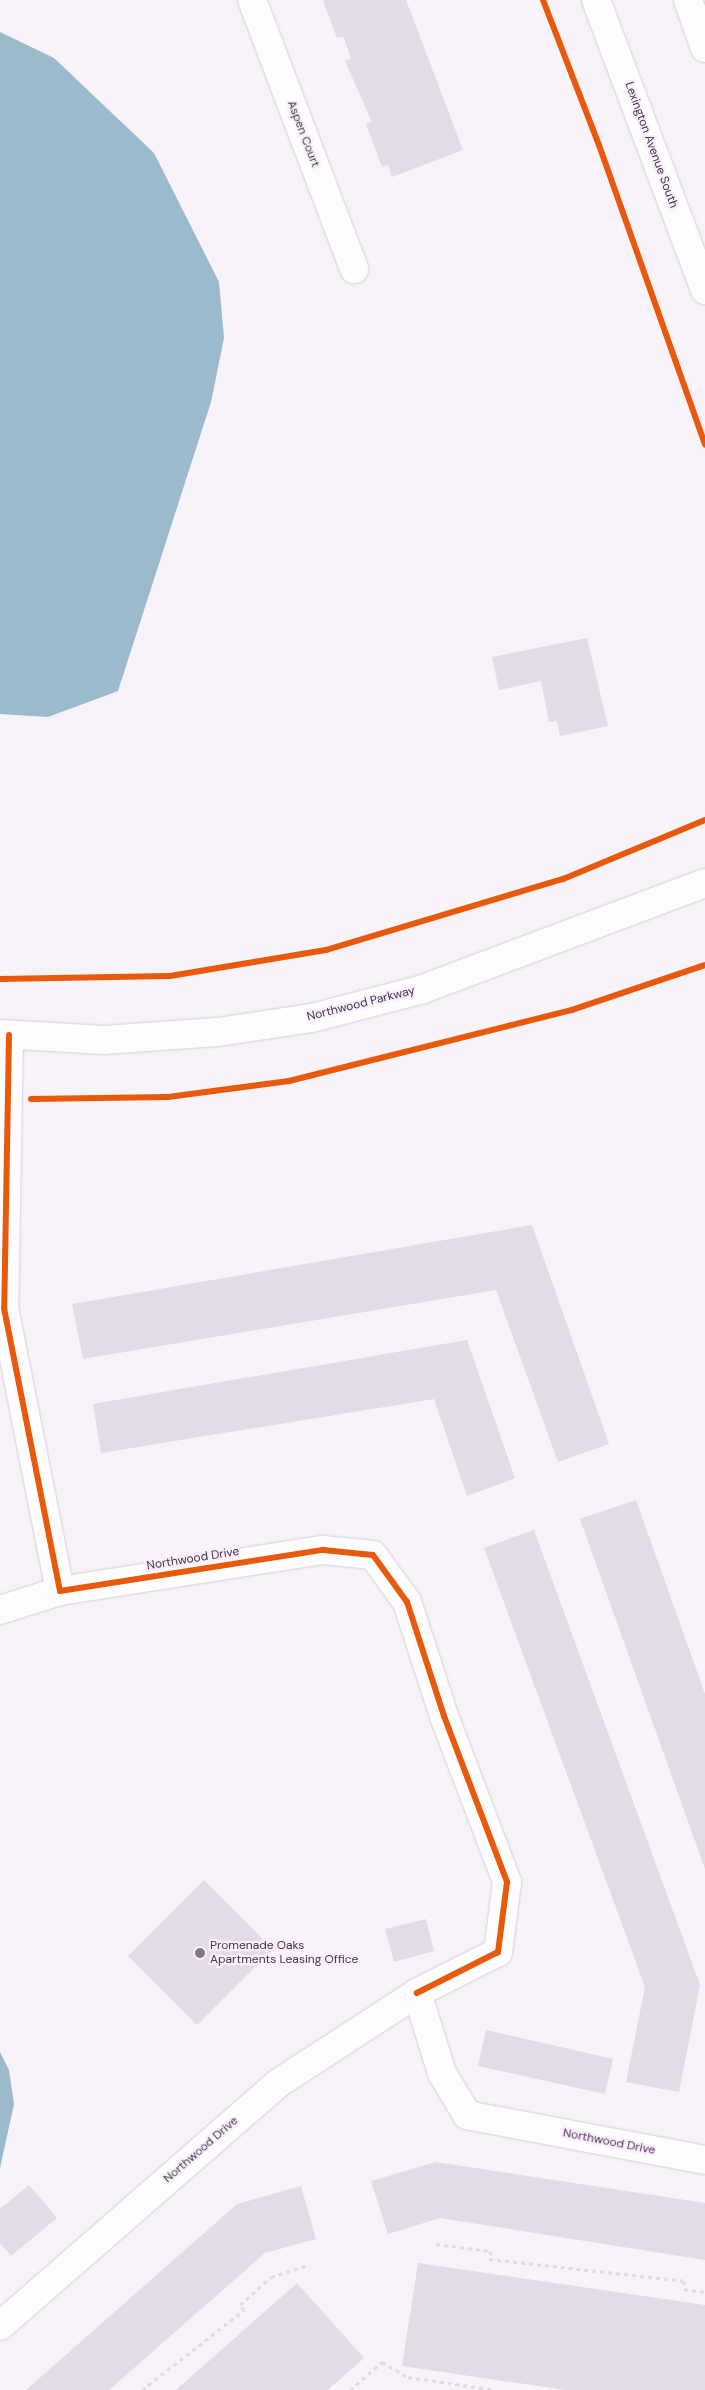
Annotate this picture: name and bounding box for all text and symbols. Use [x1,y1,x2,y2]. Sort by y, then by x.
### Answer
street label: Lexington Avenue South [621,80,681,210]
street label: Aspen Court [284,99,322,169]
street label: Northwood Parkway [305,984,417,1024]
street label: Northwood Drive [146,1545,240,1573]
place label: Promenade Oaks Apartments Leasing Office [210,1939,358,1967]
marker: Promenade Oaks Apartments Leasing Office [194,1947,206,1959]
street label: Northwood Drive [161,2114,241,2186]
street label: Northwood Drive [562,2126,656,2158]

